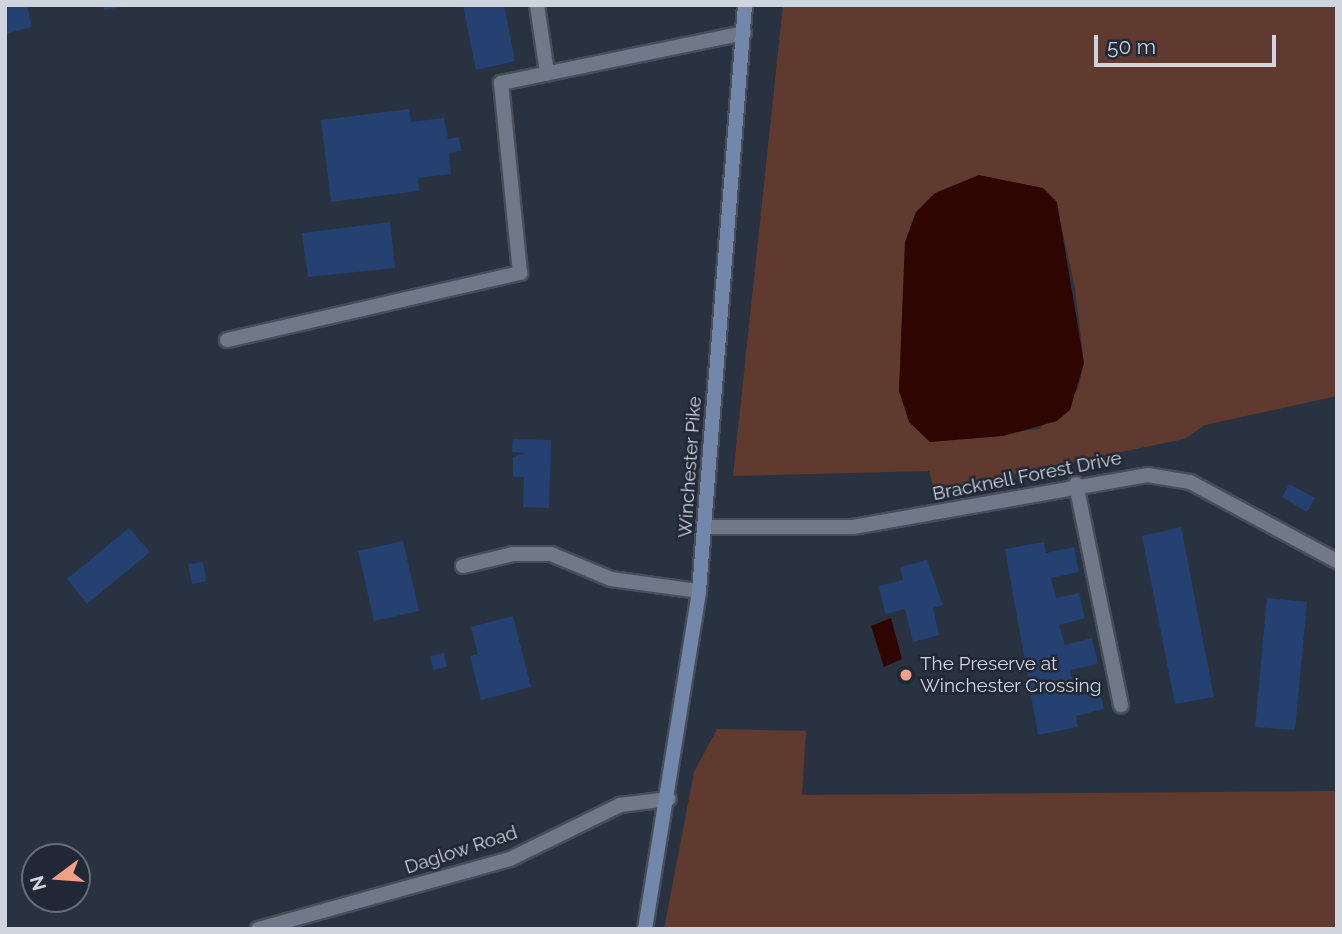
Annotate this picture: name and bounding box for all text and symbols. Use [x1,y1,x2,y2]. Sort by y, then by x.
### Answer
scale bar [1097,21,1279,65]
text: 50 m [1107,34,1156,59]
street label: Winchester Pike [674,395,706,539]
street label: Bracknell Forest Drive [930,446,1124,506]
place label: The Preserve at Winchester Crossing [920,653,1102,697]
marker: The Preserve at Winchester Crossing [898,667,914,683]
street label: Daglow Road [402,821,520,879]
north arrow [21,843,91,913]
text: N [25,873,50,893]

